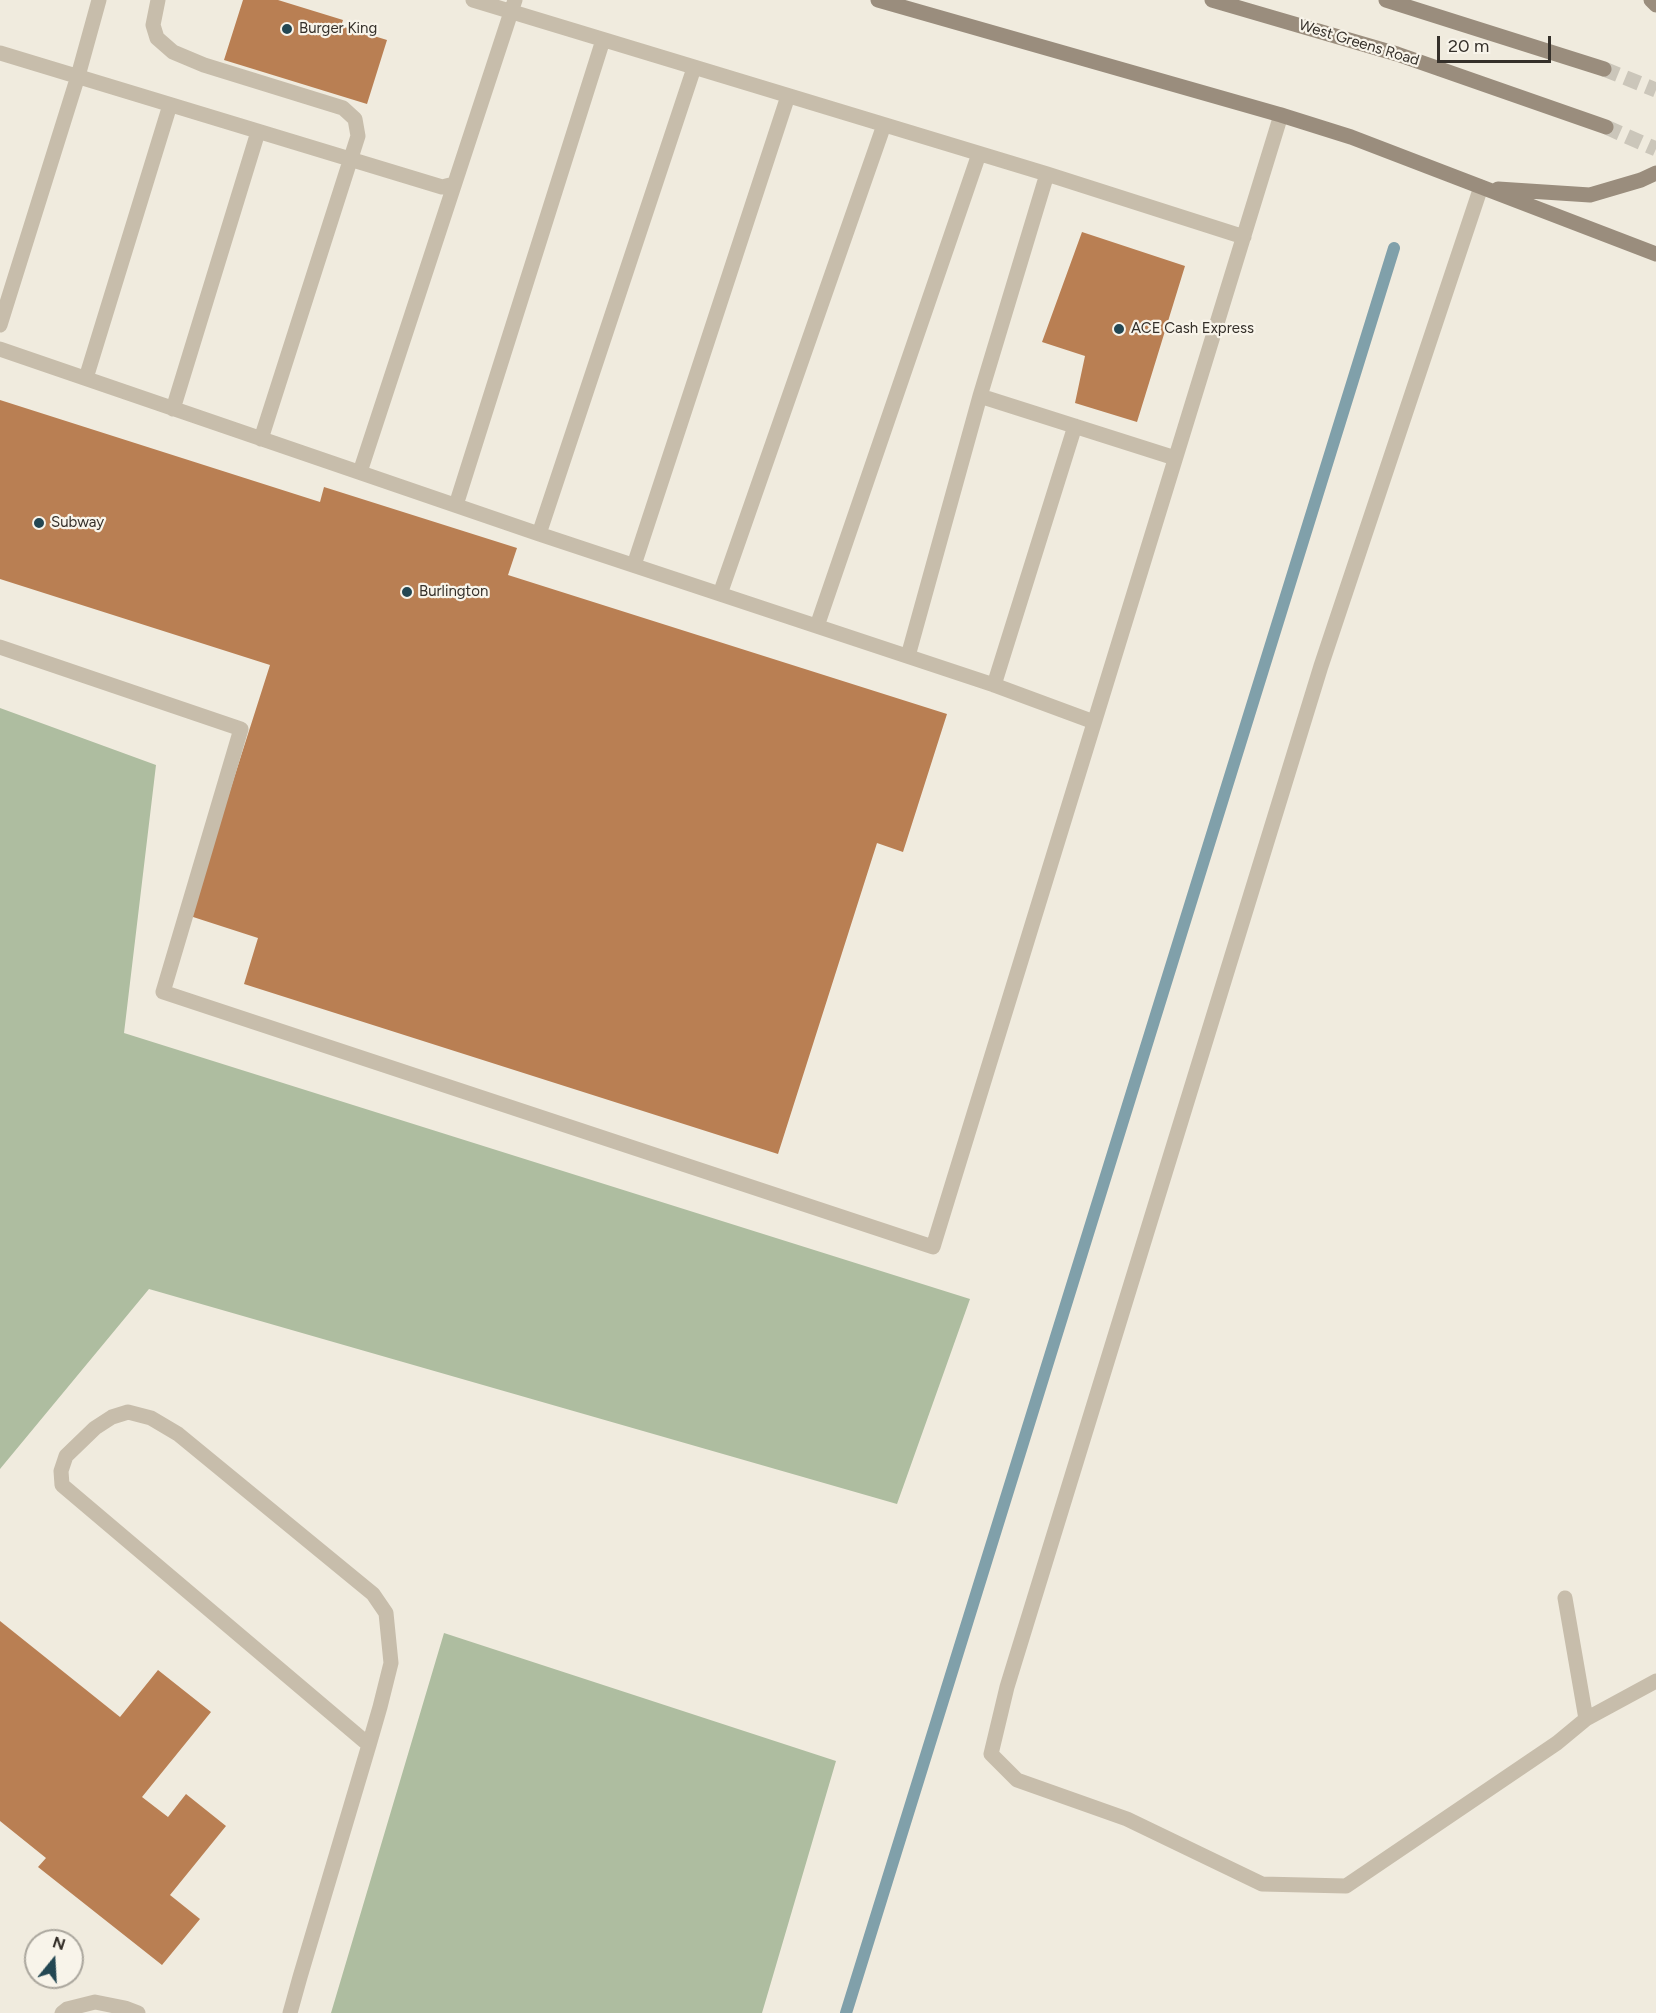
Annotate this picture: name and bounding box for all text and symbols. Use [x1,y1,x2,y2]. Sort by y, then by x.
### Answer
street label: West Greens Road [1297,16,1421,70]
place label: Burger King [299,20,377,38]
marker: Burger King [280,22,294,36]
scale bar [1440,24,1554,62]
text: 20 m [1448,35,1489,57]
place label: ACE Cash Express [1131,320,1254,338]
marker: ACE Cash Express [1112,322,1126,336]
place label: Subway [51,514,104,532]
marker: Subway [32,516,46,530]
place label: Burlington [419,583,488,601]
marker: Burlington [400,585,414,599]
north arrow [24,1929,84,1989]
text: N [50,1932,68,1954]

